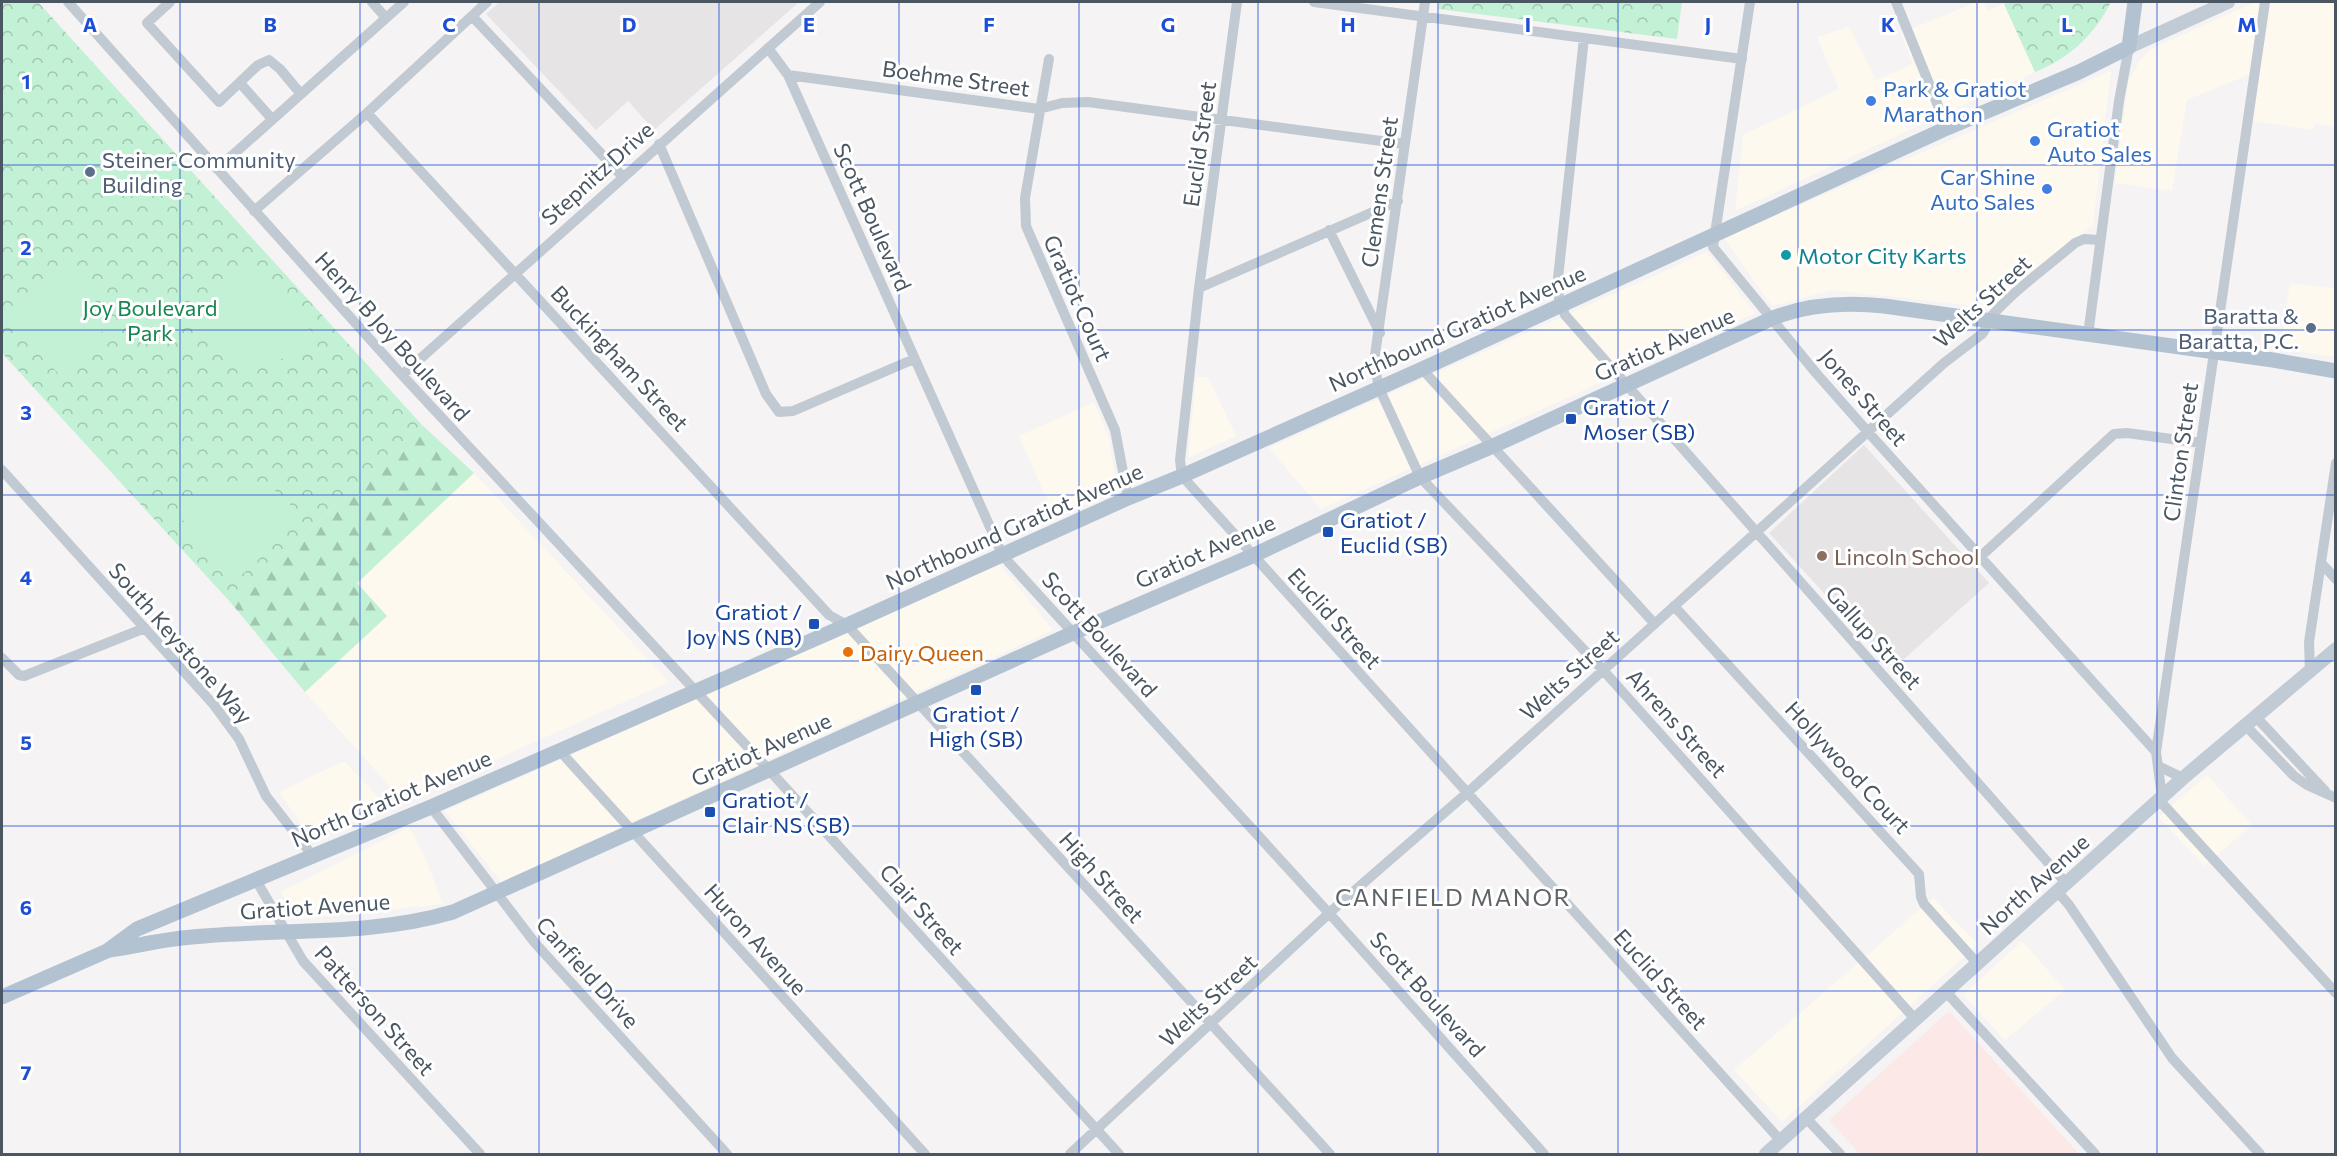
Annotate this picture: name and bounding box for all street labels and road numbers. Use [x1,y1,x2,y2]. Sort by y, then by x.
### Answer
street label: Boehme Street [880,54,1032,102]
street label: Euclid Street [1177,79,1221,209]
street label: Clemens Street [1355,115,1403,269]
street label: Stepnitz Drive [535,116,659,230]
street label: Scott Boulevard [828,139,918,295]
street label: Gratiot Court [1038,231,1118,365]
street label: Henry B Joy Boulevard [310,246,476,426]
street label: Welts Street [1928,249,2036,353]
street label: Northbound Gratiot Avenue [1324,259,1590,397]
street label: Buckingham Street [546,280,694,436]
street label: Gratiot Avenue [1590,301,1738,387]
street label: Jones Street [1814,343,1914,451]
street label: Clinton Street [2157,381,2203,523]
street label: Northbound Gratiot Avenue [881,457,1147,595]
street label: Gratiot Avenue [1131,508,1279,594]
street label: South Keystone Way [104,557,258,729]
street label: Euclid Street [1283,562,1387,674]
street label: Scott Boulevard [1037,566,1163,702]
street label: Gallup Street [1820,579,1928,695]
street label: Welts Street [1514,623,1624,725]
street label: Ahrens Street [1621,663,1733,783]
street label: Hollywood Court [1780,695,1916,839]
street label: Gratiot Avenue [687,706,835,792]
street label: North Gratiot Avenue [287,744,495,852]
street label: High Street [1054,826,1150,928]
street label: North Avenue [1974,828,2094,940]
street label: Clair Street [874,858,970,960]
street label: Huron Avenue [699,878,813,1000]
street label: Gratiot Avenue [239,887,391,925]
street label: Canfield Drive [531,911,645,1033]
street label: Euclid Street [1609,923,1713,1035]
street label: Scott Boulevard [1365,926,1491,1062]
street label: Patterson Street [310,940,440,1080]
street label: Welts Street [1154,948,1262,1052]

